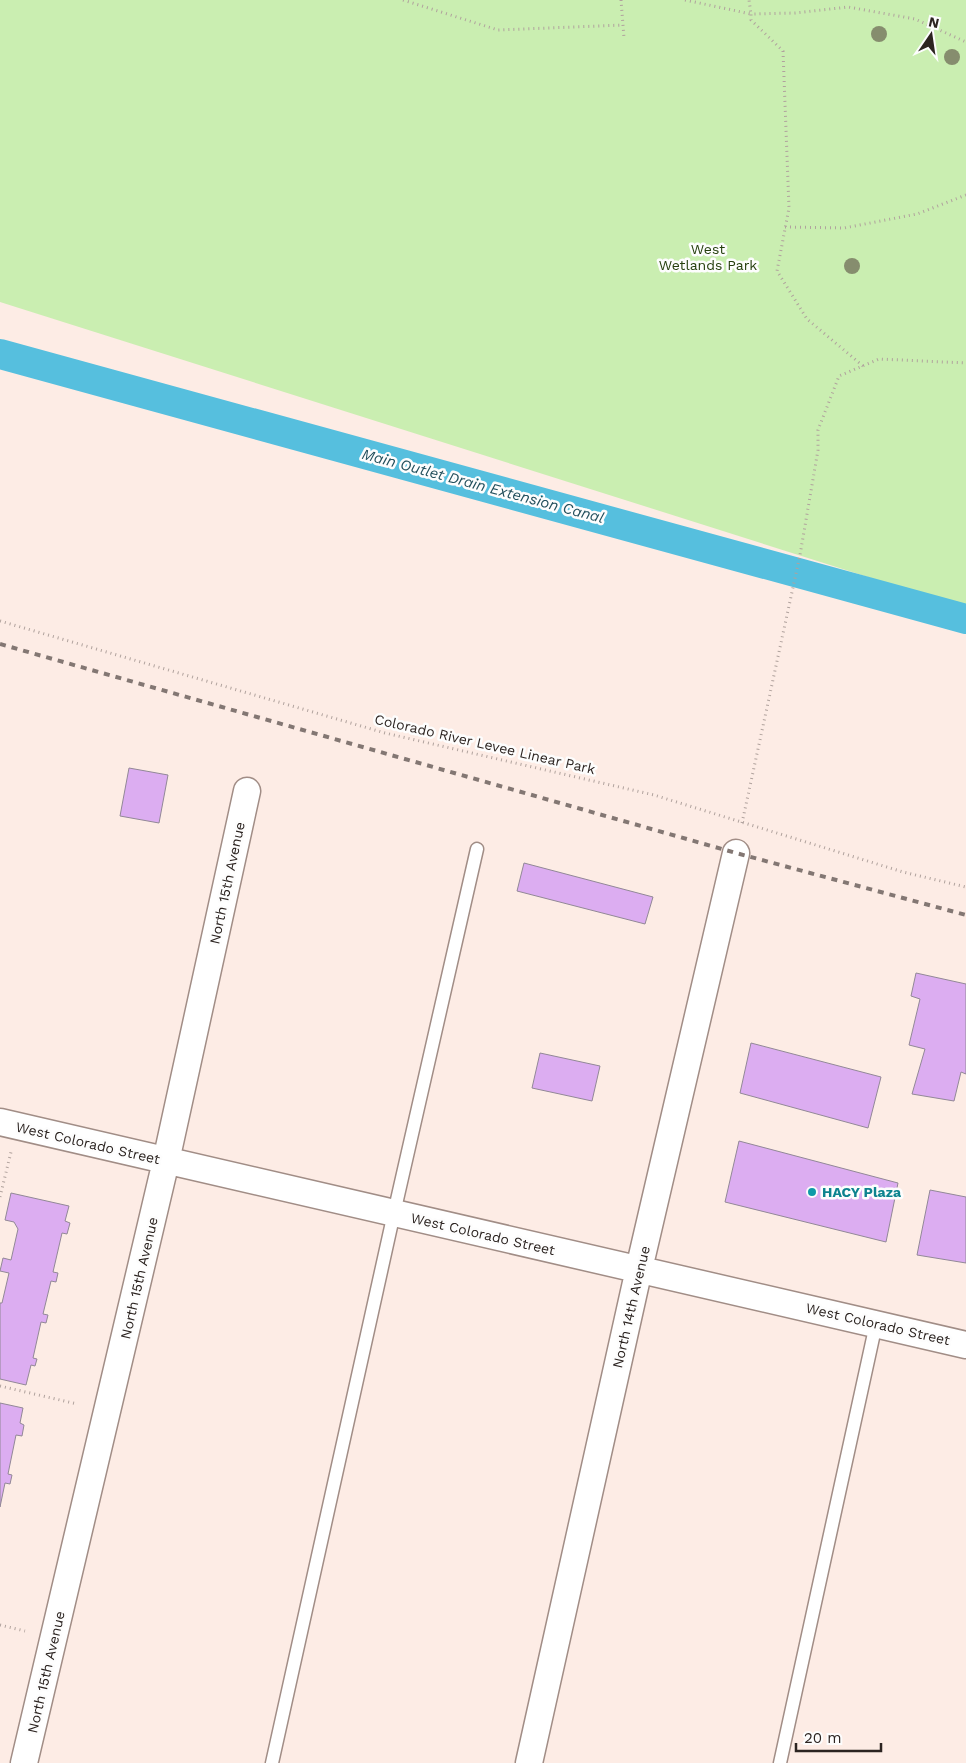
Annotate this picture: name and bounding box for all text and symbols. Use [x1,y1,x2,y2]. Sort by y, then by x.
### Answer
north arrow [906,10,956,60]
text: N [927,13,941,31]
park label: West Wetlands Park [659,241,757,273]
water label: Main Outlet Drain Extension Canal [360,445,606,527]
street label: Colorado River Levee Linear Park [373,711,597,777]
street label: North 15th Avenue [206,820,248,946]
street label: West Colorado Street [14,1119,162,1167]
place label: HACY Plaza [822,1184,902,1200]
marker: HACY Plaza [806,1186,818,1198]
street label: West Colorado Street [409,1210,557,1258]
street label: North 15th Avenue [117,1215,161,1341]
street label: North 14th Avenue [609,1244,653,1370]
street label: West Colorado Street [804,1300,952,1348]
street label: North 15th Avenue [24,1609,68,1735]
scale bar [796,1720,881,1752]
text: 20 m [804,1729,842,1747]

